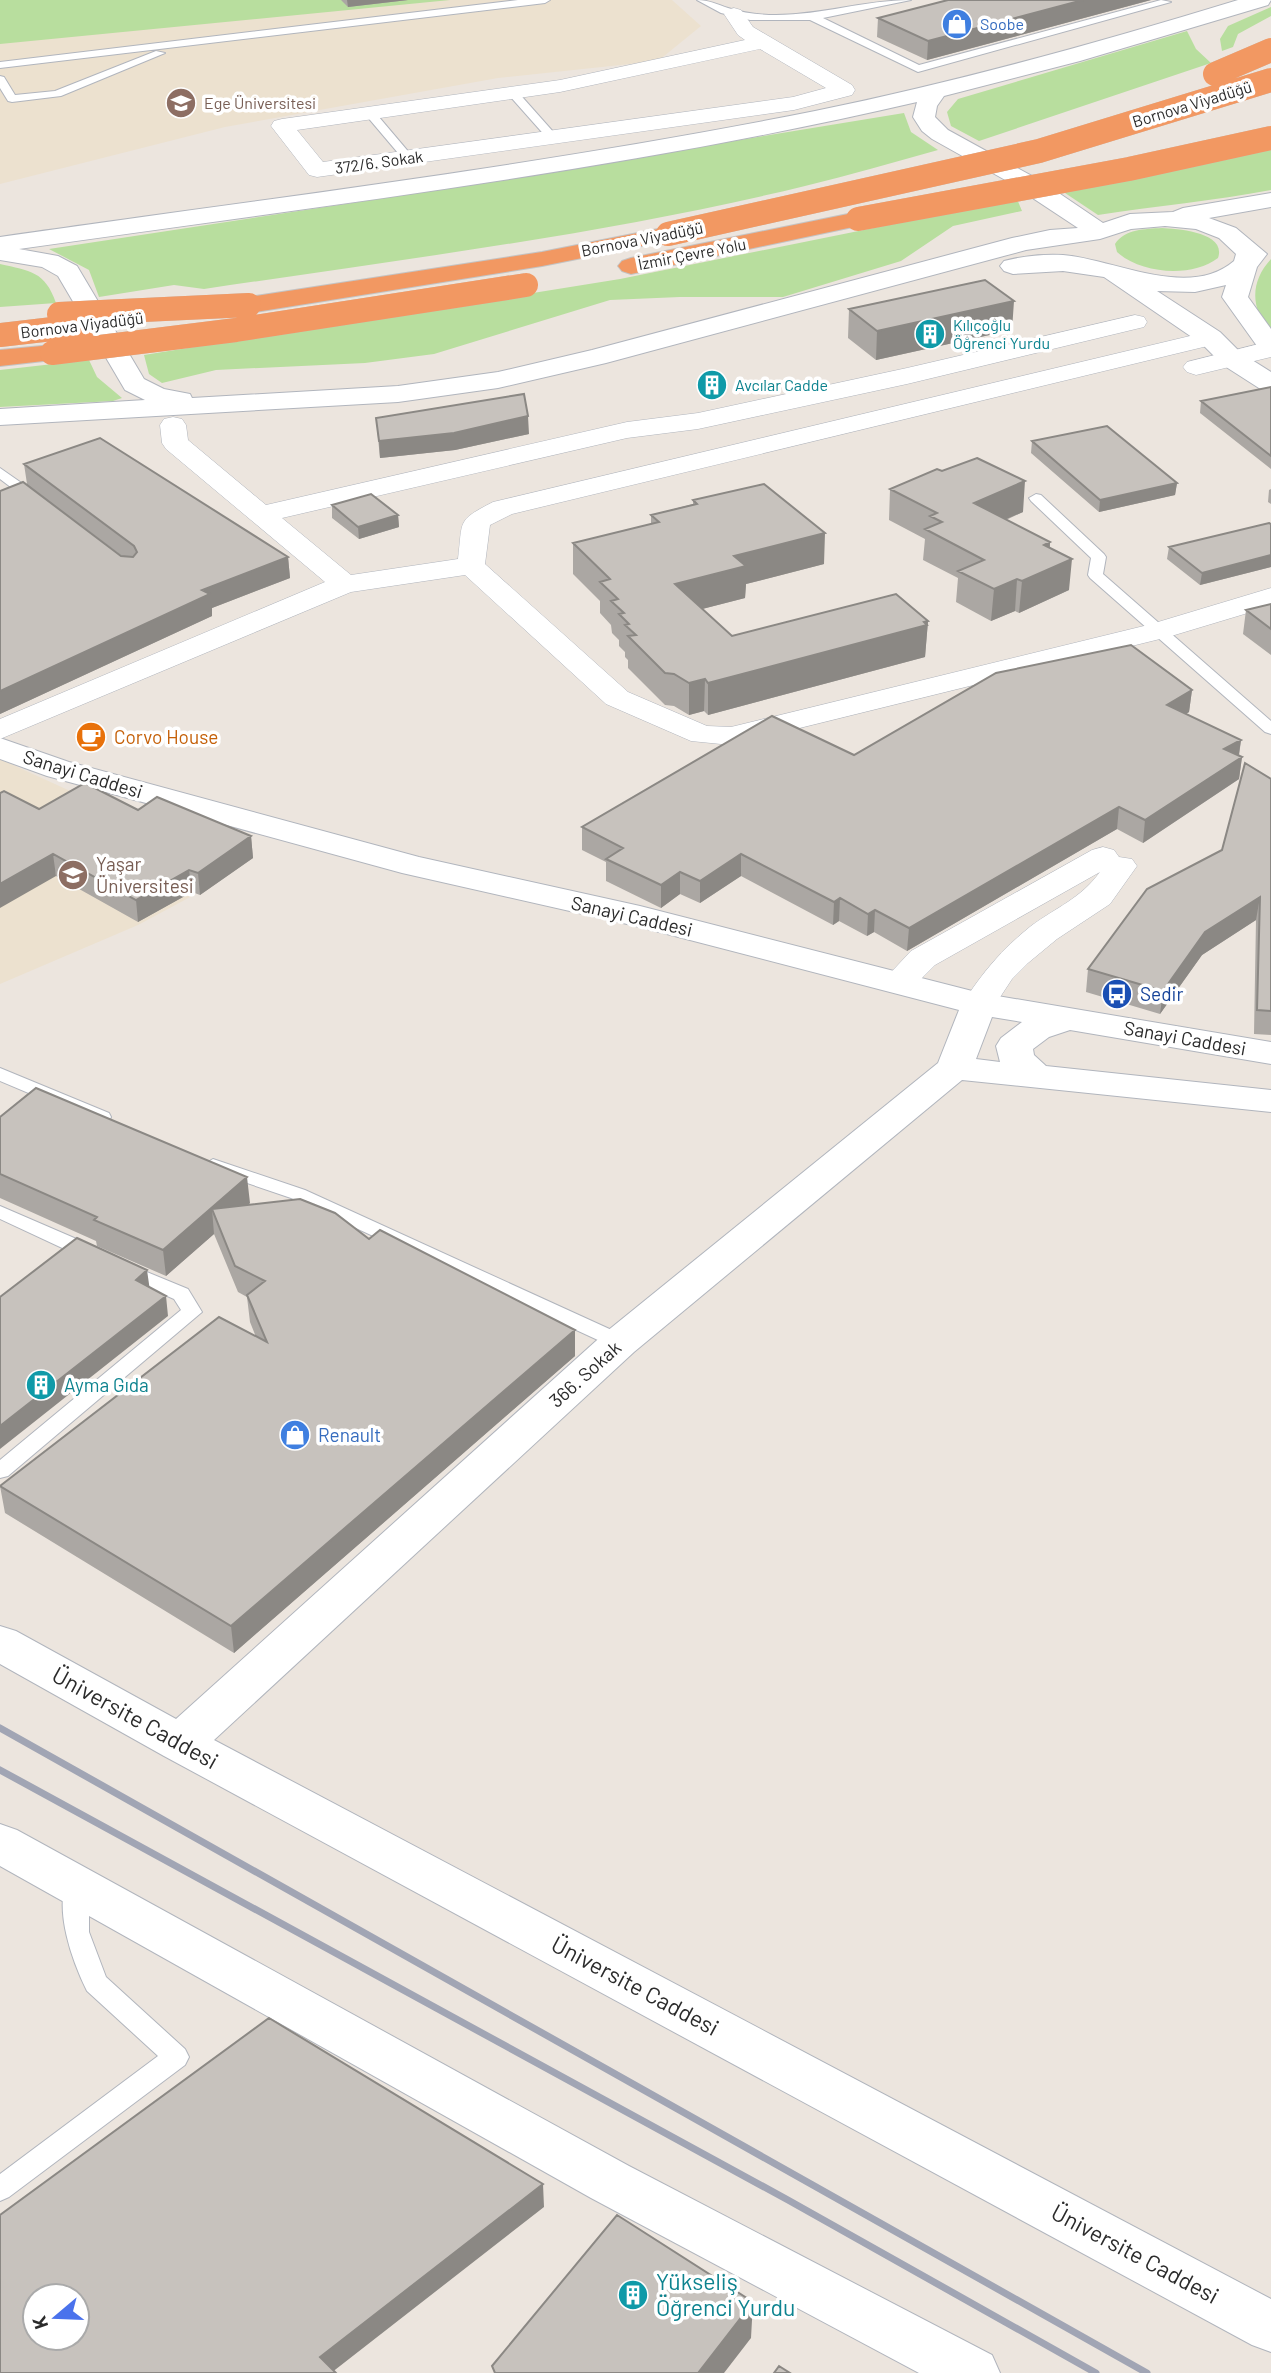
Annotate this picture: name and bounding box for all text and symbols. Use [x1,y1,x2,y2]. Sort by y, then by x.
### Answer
shop icon: Soobe [940,7,974,41]
place label: Soobe [980,14,1024,33]
street label: Bornova Viyadüğü [1130,76,1254,131]
school or university icon: Ege Üniversitesi [164,86,198,120]
place label: Ege Üniversitesi [204,93,316,112]
street label: 372/6. Sokak [334,146,424,177]
street label: Bornova Viyadüğü [579,217,704,260]
street label: İzmir Çevre Yolu [636,234,748,273]
street label: Bornova Viyadüğü [19,308,144,341]
place label: Kılıçoğlu Öğrenci Yurdu [953,315,1050,352]
building icon: Kılıçoğlu Öğrenci Yurdu [913,317,947,351]
building icon: Avcılar Cadde [695,368,729,402]
place label: Avcılar Cadde [735,375,828,394]
cafe icon: Corvo House [74,720,108,754]
place label: Corvo House [114,725,218,748]
street label: Sanayi Caddesi [21,744,146,803]
place label: Yaşar Üniversitesi [96,852,194,897]
school or university icon: Yaşar Üniversitesi [56,858,90,892]
street label: Sanayi Caddesi [569,890,695,941]
bus stop icon: Sedir [1100,977,1134,1011]
place label: Sedir [1140,982,1183,1005]
street label: Sanayi Caddesi [1122,1015,1248,1060]
street label: 366. Sokak [544,1335,625,1412]
building icon: Ayma Gıda [24,1368,58,1402]
place label: Ayma Gıda [64,1373,149,1396]
shop icon: Renault [278,1418,312,1452]
place label: Renault [318,1423,381,1446]
street label: Üniversite Caddesi [47,1660,223,1774]
street label: Üniversite Caddesi [547,1929,724,2041]
street label: Üniversite Caddesi [1047,2197,1224,2309]
place label: Yükseliş Öğrenci Yurdu [656,2267,795,2321]
building icon: Yükseliş Öğrenci Yurdu [616,2278,650,2312]
north arrow [21,2282,91,2352]
text: K [27,2313,52,2332]

